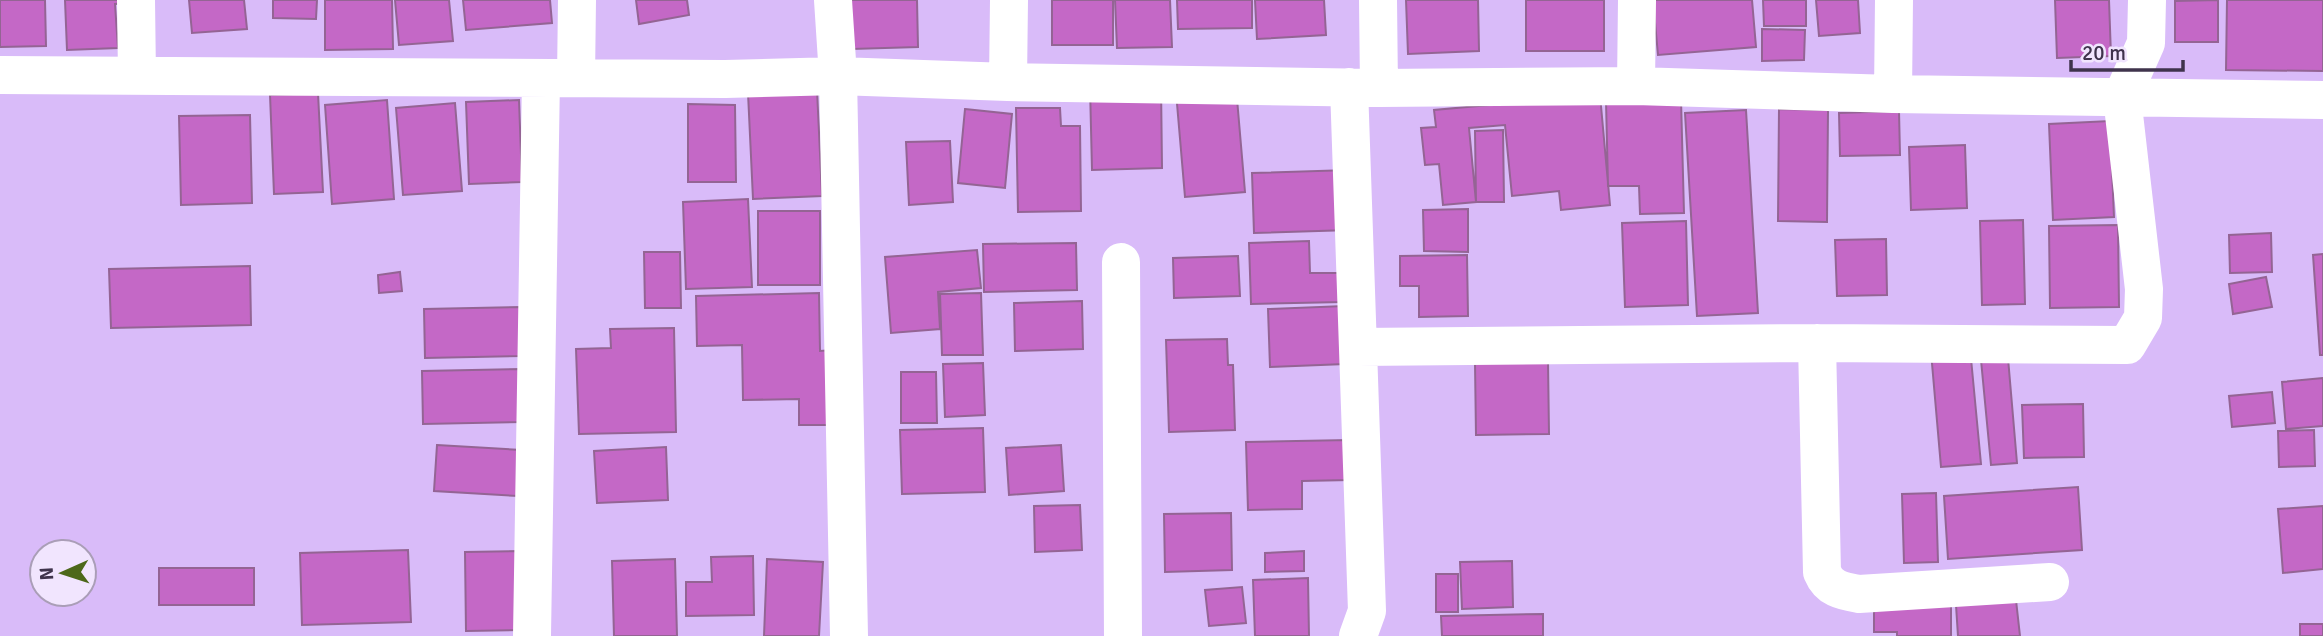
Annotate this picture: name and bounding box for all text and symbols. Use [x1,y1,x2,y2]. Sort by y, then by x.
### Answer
scale bar [2071,28,2183,72]
text: 20 m [2082,40,2126,66]
north arrow [28,538,98,608]
text: N [35,567,59,581]

